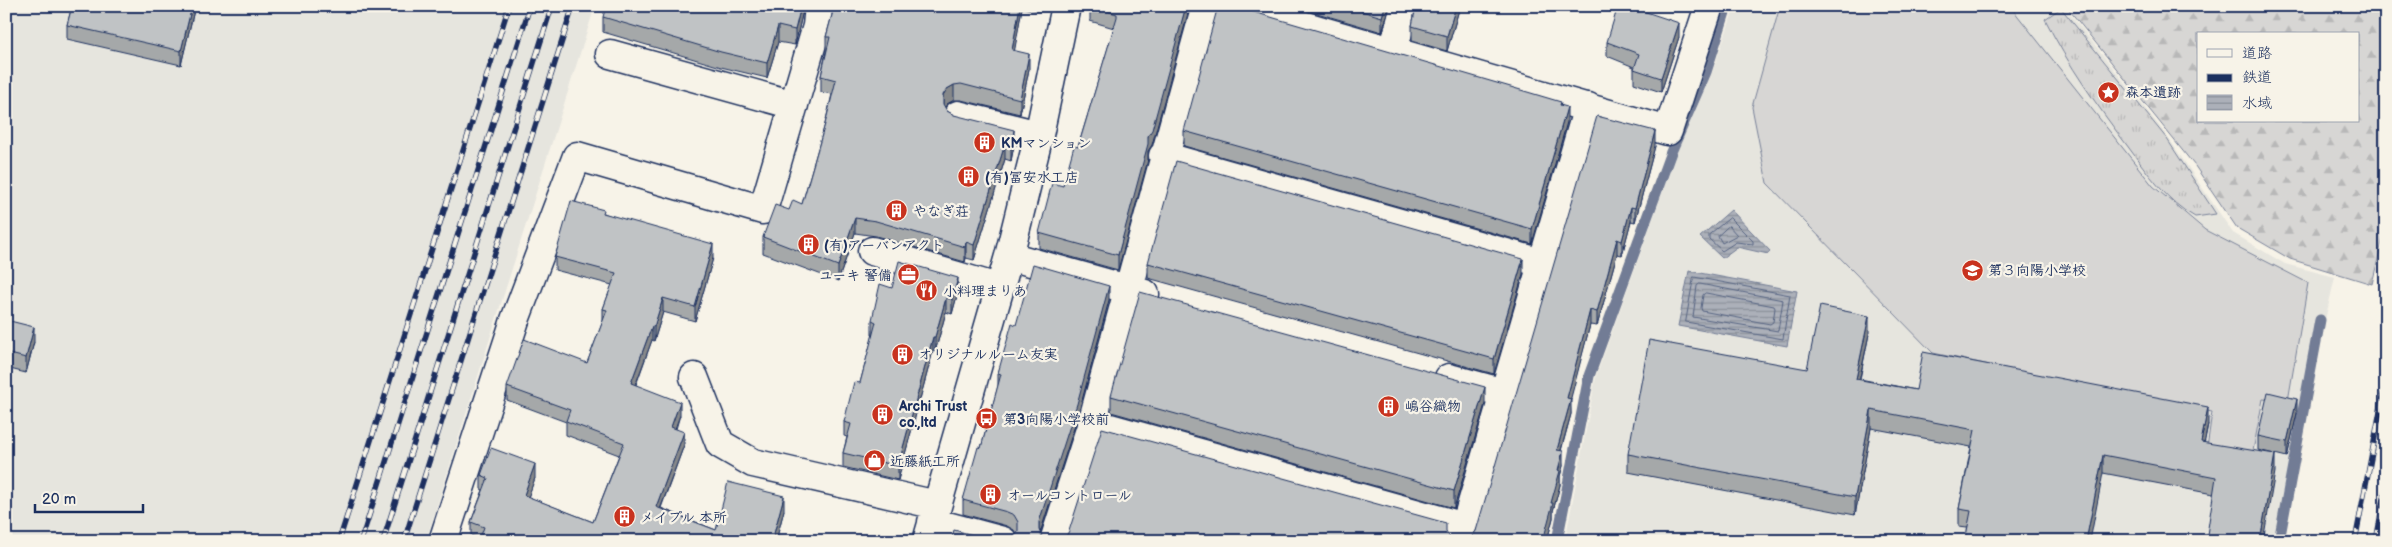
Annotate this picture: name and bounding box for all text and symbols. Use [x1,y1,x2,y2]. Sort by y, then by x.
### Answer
legend [2197,32,2360,122]
text: 道路 [2242,44,2272,63]
text: 鉄道 [2242,68,2272,87]
place icon: 森本遺跡 [2097,80,2121,104]
place label: 森本遺跡 [2125,84,2181,101]
text: 水域 [2242,94,2272,113]
building icon: KMマンション [973,131,997,155]
place label: KMマンション [1001,135,1091,152]
building icon: (有)冨安水工店 [957,165,981,189]
place label: (有)冨安水工店 [985,169,1079,186]
building icon: やなぎ荘 [885,199,909,223]
place label: やなぎ荘 [913,203,969,220]
building icon: (有)アーバンアクト [796,233,820,257]
place label: (有)アーバンアクト [824,237,944,254]
school or university icon: 第３向陽小学校 [1960,258,1984,282]
place label: 第３向陽小学校 [1988,262,2086,279]
office icon: ユーキ 警備 [896,263,920,287]
place label: ユーキ 警備 [819,267,892,284]
restaurant icon: 小料理まりあ [915,279,939,303]
place label: 小料理まりあ [943,283,1027,300]
building icon: オリジナルルーム友実 [890,342,914,366]
place label: オリジナルルーム友実 [918,346,1058,363]
building icon: 嶋谷織物 [1377,394,1401,418]
place label: Archi Trust co.,ltd [898,398,967,431]
place label: 嶋谷織物 [1405,398,1461,415]
building icon: Archi Trust co.,ltd [871,402,895,426]
bus stop icon: 第3向陽小学校前 [975,407,999,431]
place label: 第3向陽小学校前 [1003,411,1109,428]
shop icon: 近藤紙工所 [862,449,886,473]
place label: 近藤紙工所 [890,453,960,470]
scale bar [35,482,142,514]
building icon: オールコントロール [979,483,1003,507]
place label: オールコントロール [1007,487,1132,504]
text: 20 m [42,490,76,509]
building icon: メイプル 本所 [612,505,636,529]
place label: メイプル 本所 [640,509,727,526]

